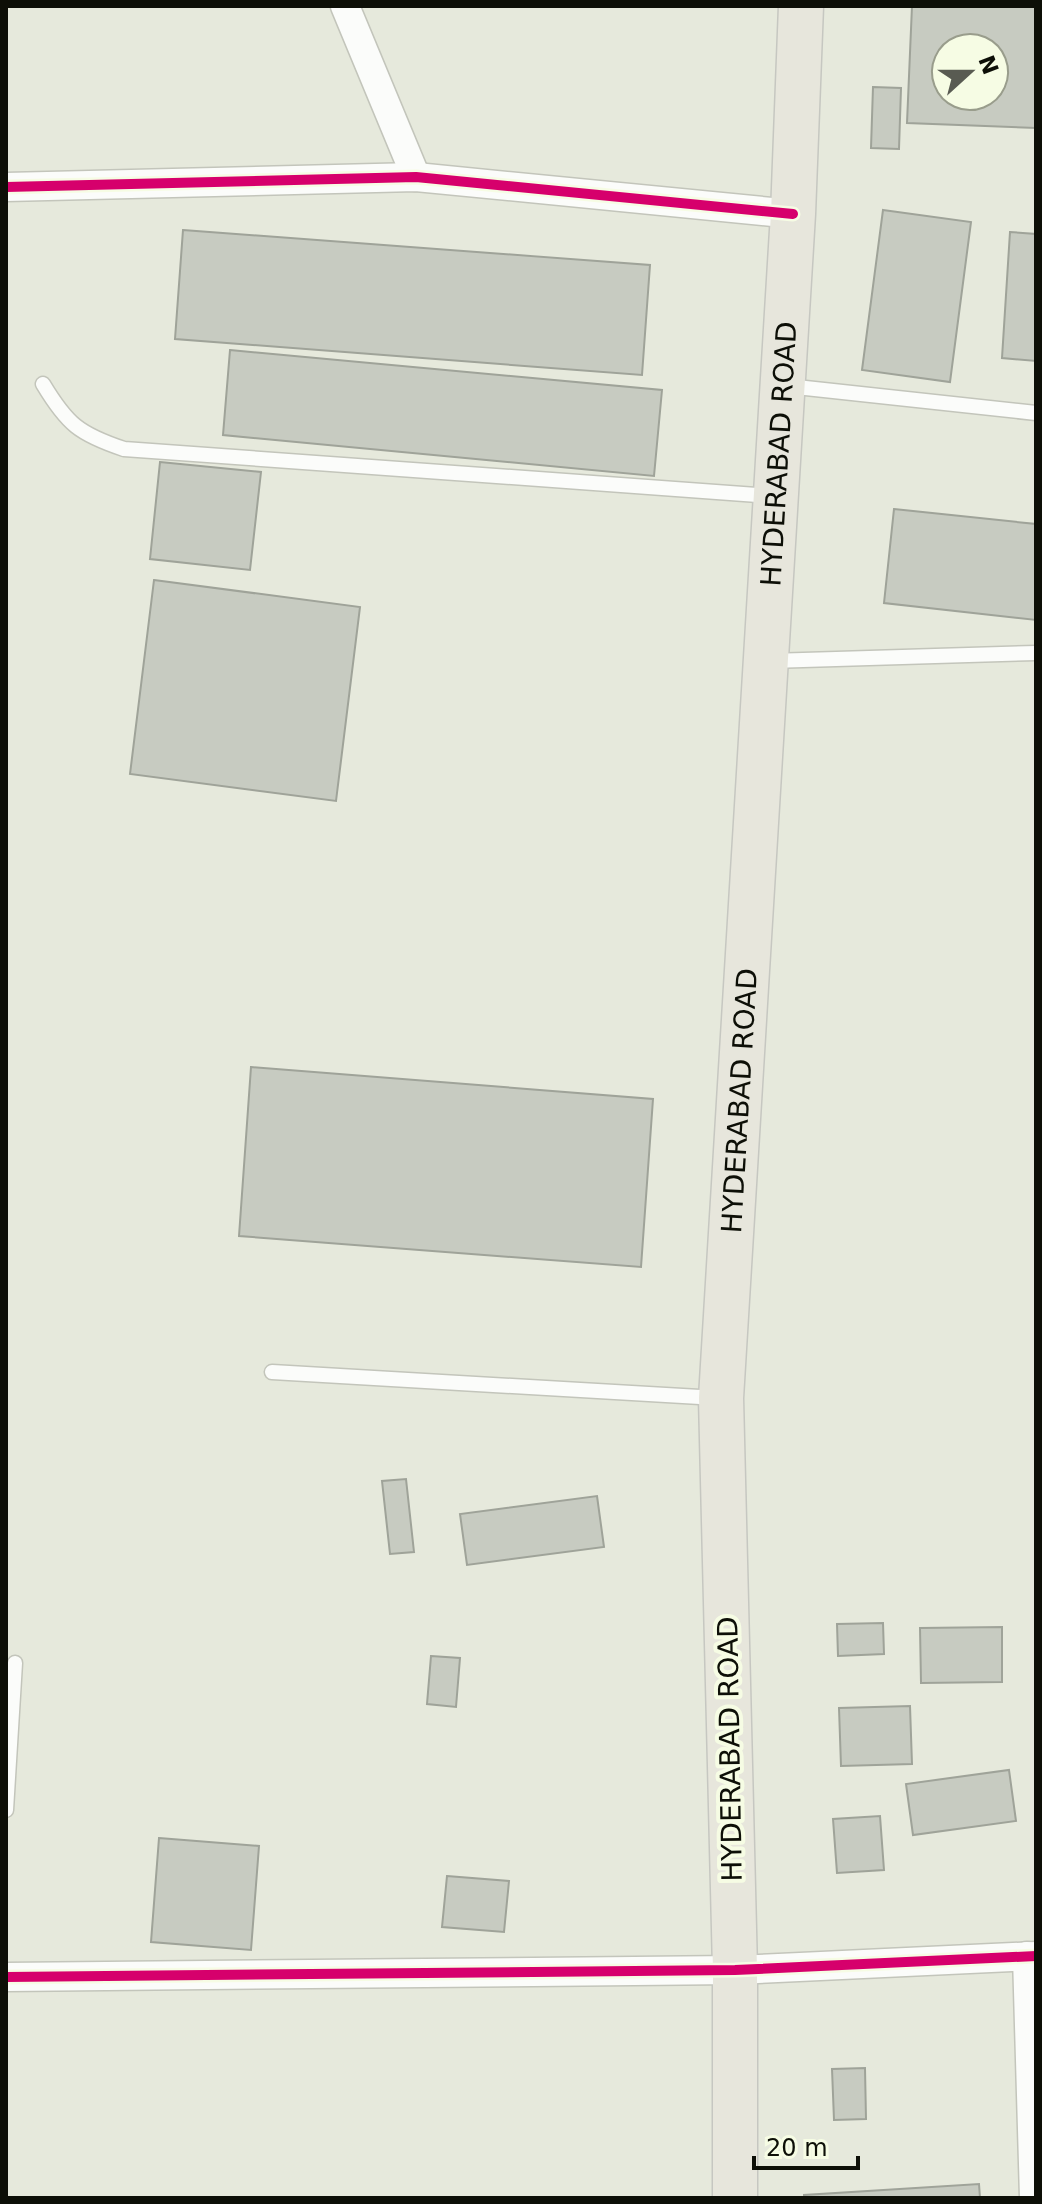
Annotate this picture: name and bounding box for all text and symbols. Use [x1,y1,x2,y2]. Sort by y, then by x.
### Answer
north arrow [930,32,1010,112]
text: N [973,52,1003,78]
street label: HYDERABAD ROAD [754,320,803,587]
street label: HYDERABAD ROAD [715,967,764,1234]
street label: HYDERABAD ROAD [711,1616,749,1882]
scale bar [754,2120,858,2170]
text: 20 m [766,2134,828,2162]

